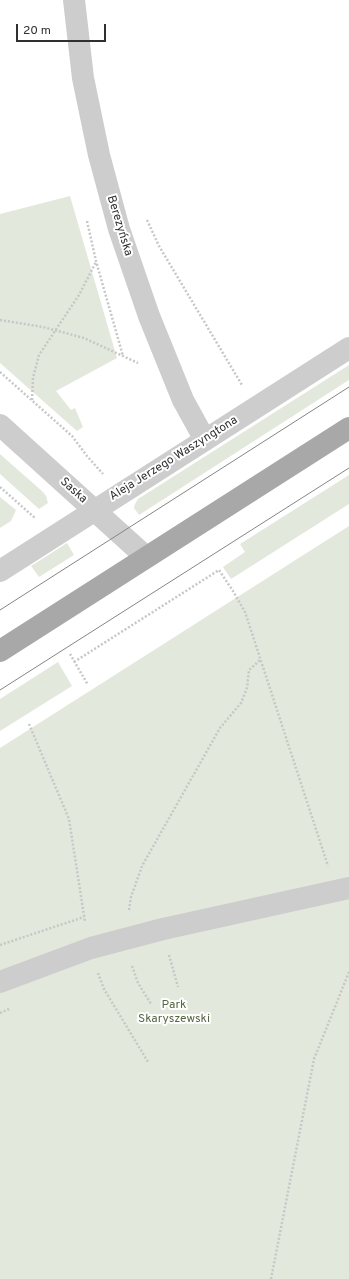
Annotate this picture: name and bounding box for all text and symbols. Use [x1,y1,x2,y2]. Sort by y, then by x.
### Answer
scale bar [18,16,108,42]
text: 20 m [23,23,51,39]
street label: Berezyńska [103,194,135,258]
street label: Aleja Jerzego Waszyngtona [107,414,241,504]
street label: Saska [56,475,90,507]
park label: Park Skaryszewski [138,999,210,1027]

